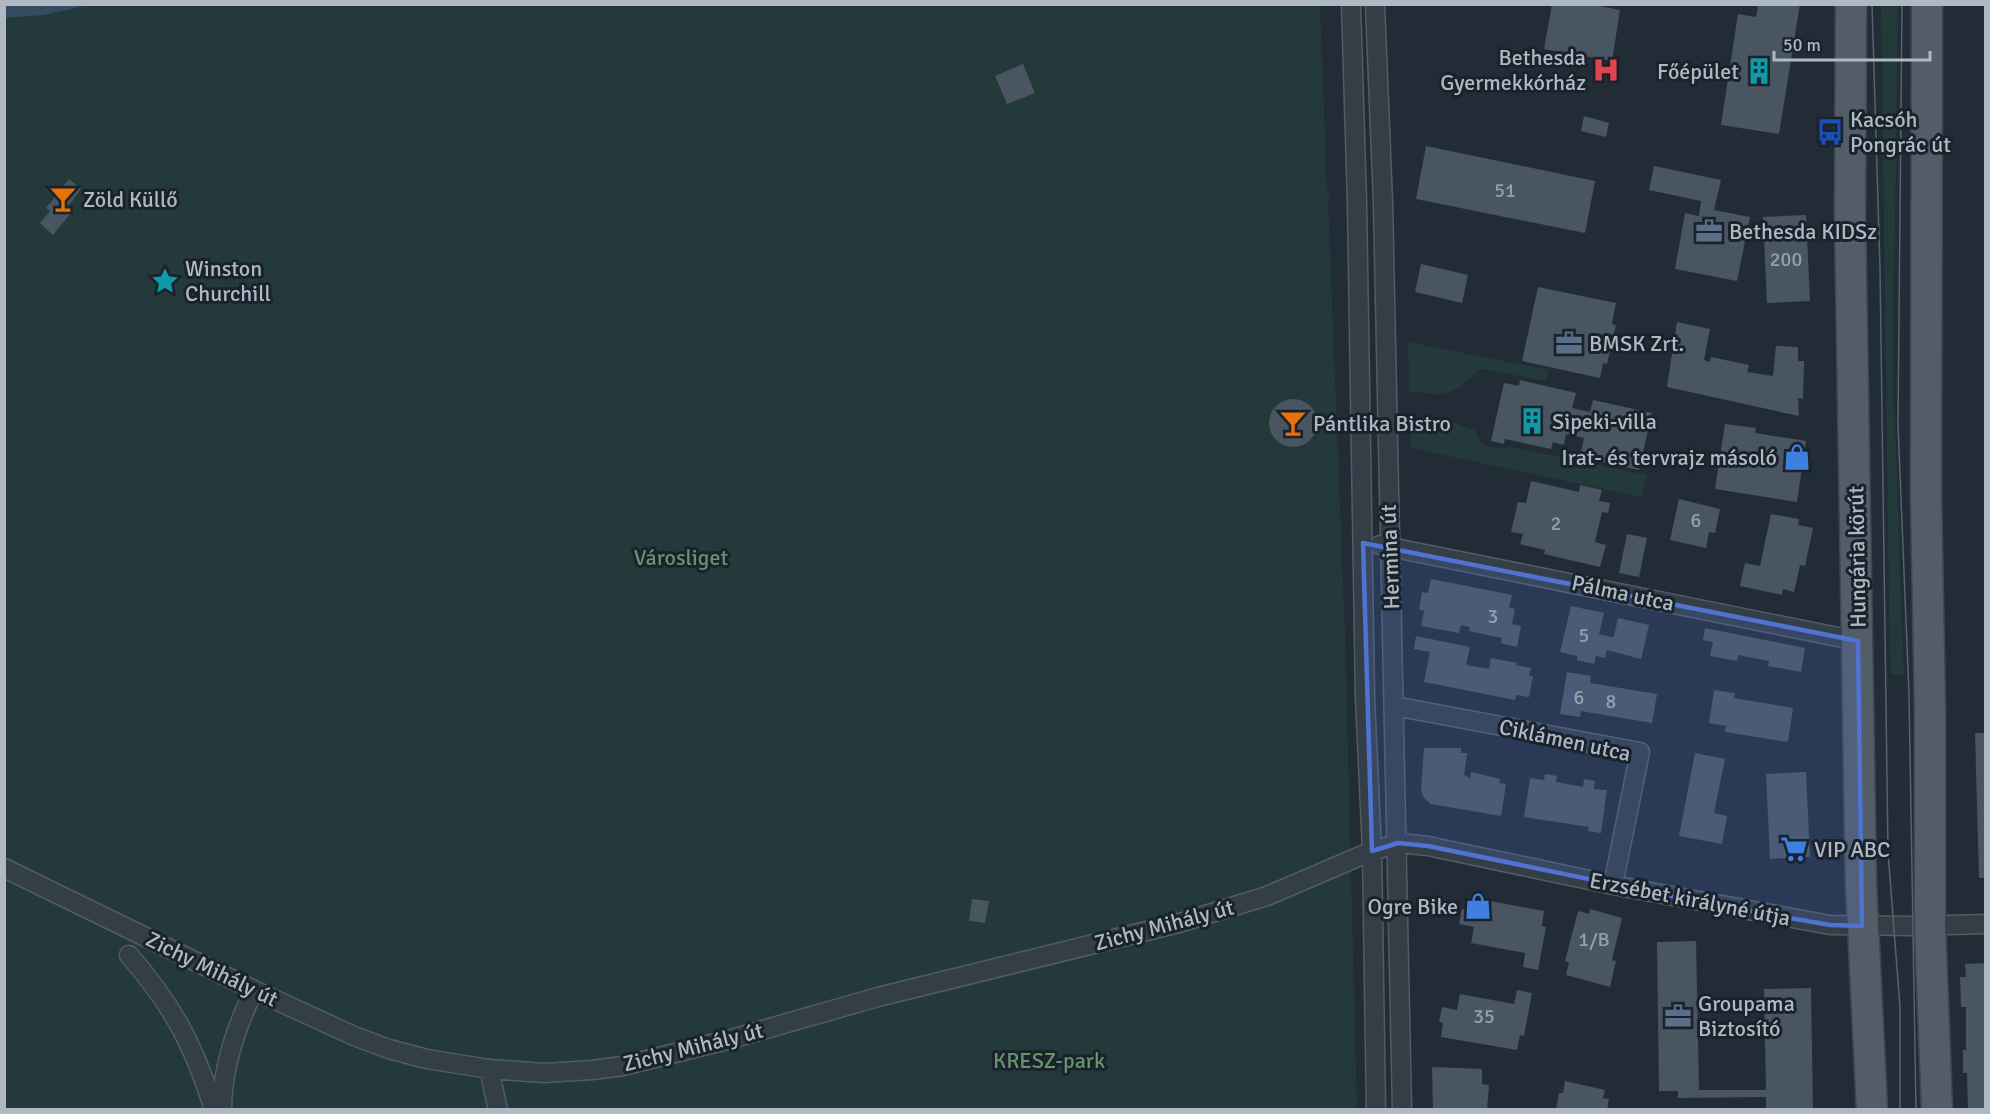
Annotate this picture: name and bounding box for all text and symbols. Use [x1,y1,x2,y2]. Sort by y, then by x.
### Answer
scale bar [1774,24,1930,62]
text: 50 m [1783,34,1821,56]
place label: Bethesda Gyermekkórház [1440,44,1586,96]
hospital icon: Bethesda Gyermekkórház [1591,55,1621,85]
building icon: Főépület [1744,56,1774,86]
place label: Főépület [1657,58,1739,85]
place label: Kacsóh Pongrác út [1850,106,1951,158]
bus stop icon: Kacsóh Pongrác út [1815,117,1845,147]
house number: 51 [1494,178,1516,203]
bar icon: Zöld Küllő [48,184,78,214]
place label: Zöld Küllő [83,186,178,213]
office icon: Bethesda KIDSz [1694,216,1724,246]
place label: Bethesda KIDSz [1729,218,1877,245]
house number: 200 [1770,247,1802,272]
place label: Winston Churchill [185,255,271,307]
place icon: Winston Churchill [150,266,180,296]
office icon: BMSK Zrt. [1554,328,1584,358]
place label: BMSK Zrt. [1589,330,1684,357]
building icon: Sipeki-villa [1517,406,1547,436]
bar icon: Pántlika Bistro [1278,408,1308,438]
place label: Sipeki-villa [1552,408,1657,435]
place label: Pántlika Bistro [1313,410,1451,437]
shop icon: Irat- és tervrajz másoló [1782,442,1812,472]
place label: Irat- és tervrajz másoló [1561,444,1777,471]
street label: Hungária körút [1842,486,1872,628]
street label: Hermina út [1375,504,1405,610]
house number: 6 [1691,508,1701,533]
house number: 2 [1551,511,1561,536]
park label: Városliget [634,544,728,571]
street label: Pálma utca [1569,569,1677,617]
house number: 3 [1488,604,1498,629]
house number: 5 [1579,623,1589,648]
house number: 6 [1574,685,1584,710]
house number: 8 [1606,689,1616,714]
street label: Ciklámen utca [1497,713,1633,767]
supermarket icon: VIP ABC [1779,834,1809,864]
place label: VIP ABC [1814,836,1890,863]
street label: Erzsébet királyné útja [1587,866,1793,932]
shop icon: Ogre Bike [1463,891,1493,921]
street label: Zichy Mihály út [1091,893,1237,957]
place label: Ogre Bike [1367,893,1458,920]
street label: Zichy Mihály út [142,925,283,1013]
house number: 1/B [1578,927,1610,952]
place label: Groupama Biztosító [1698,990,1795,1042]
office icon: Groupama Biztosító [1663,1001,1693,1031]
house number: 35 [1473,1004,1495,1029]
street label: Zichy Mihály út [620,1016,766,1077]
park label: KRESZ-park [993,1047,1105,1074]

